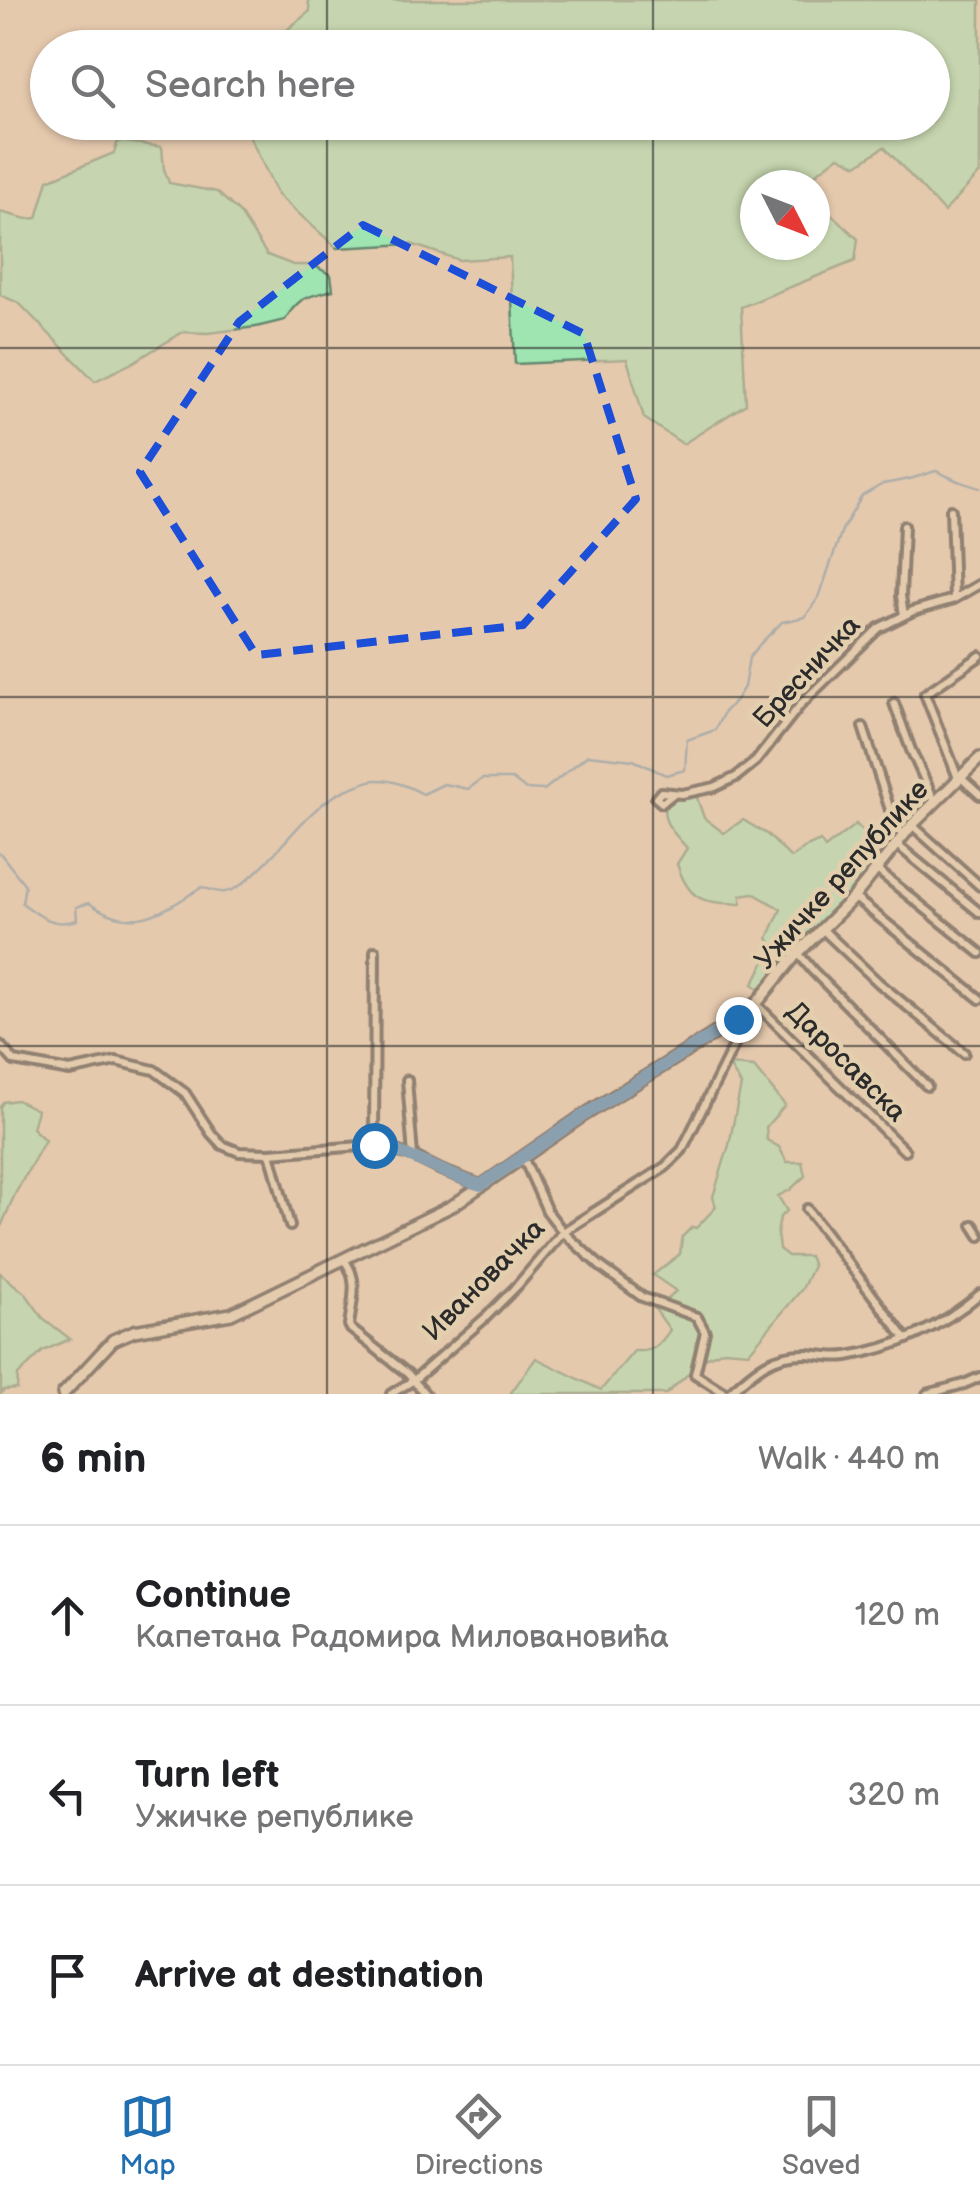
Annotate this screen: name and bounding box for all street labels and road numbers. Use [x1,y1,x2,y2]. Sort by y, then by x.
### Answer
street label: Бресничка [747,609,868,735]
street label: Ужичке републике [748,773,936,977]
street label: Даросавска [779,995,913,1129]
street label: Ивановачка [416,1212,552,1348]

